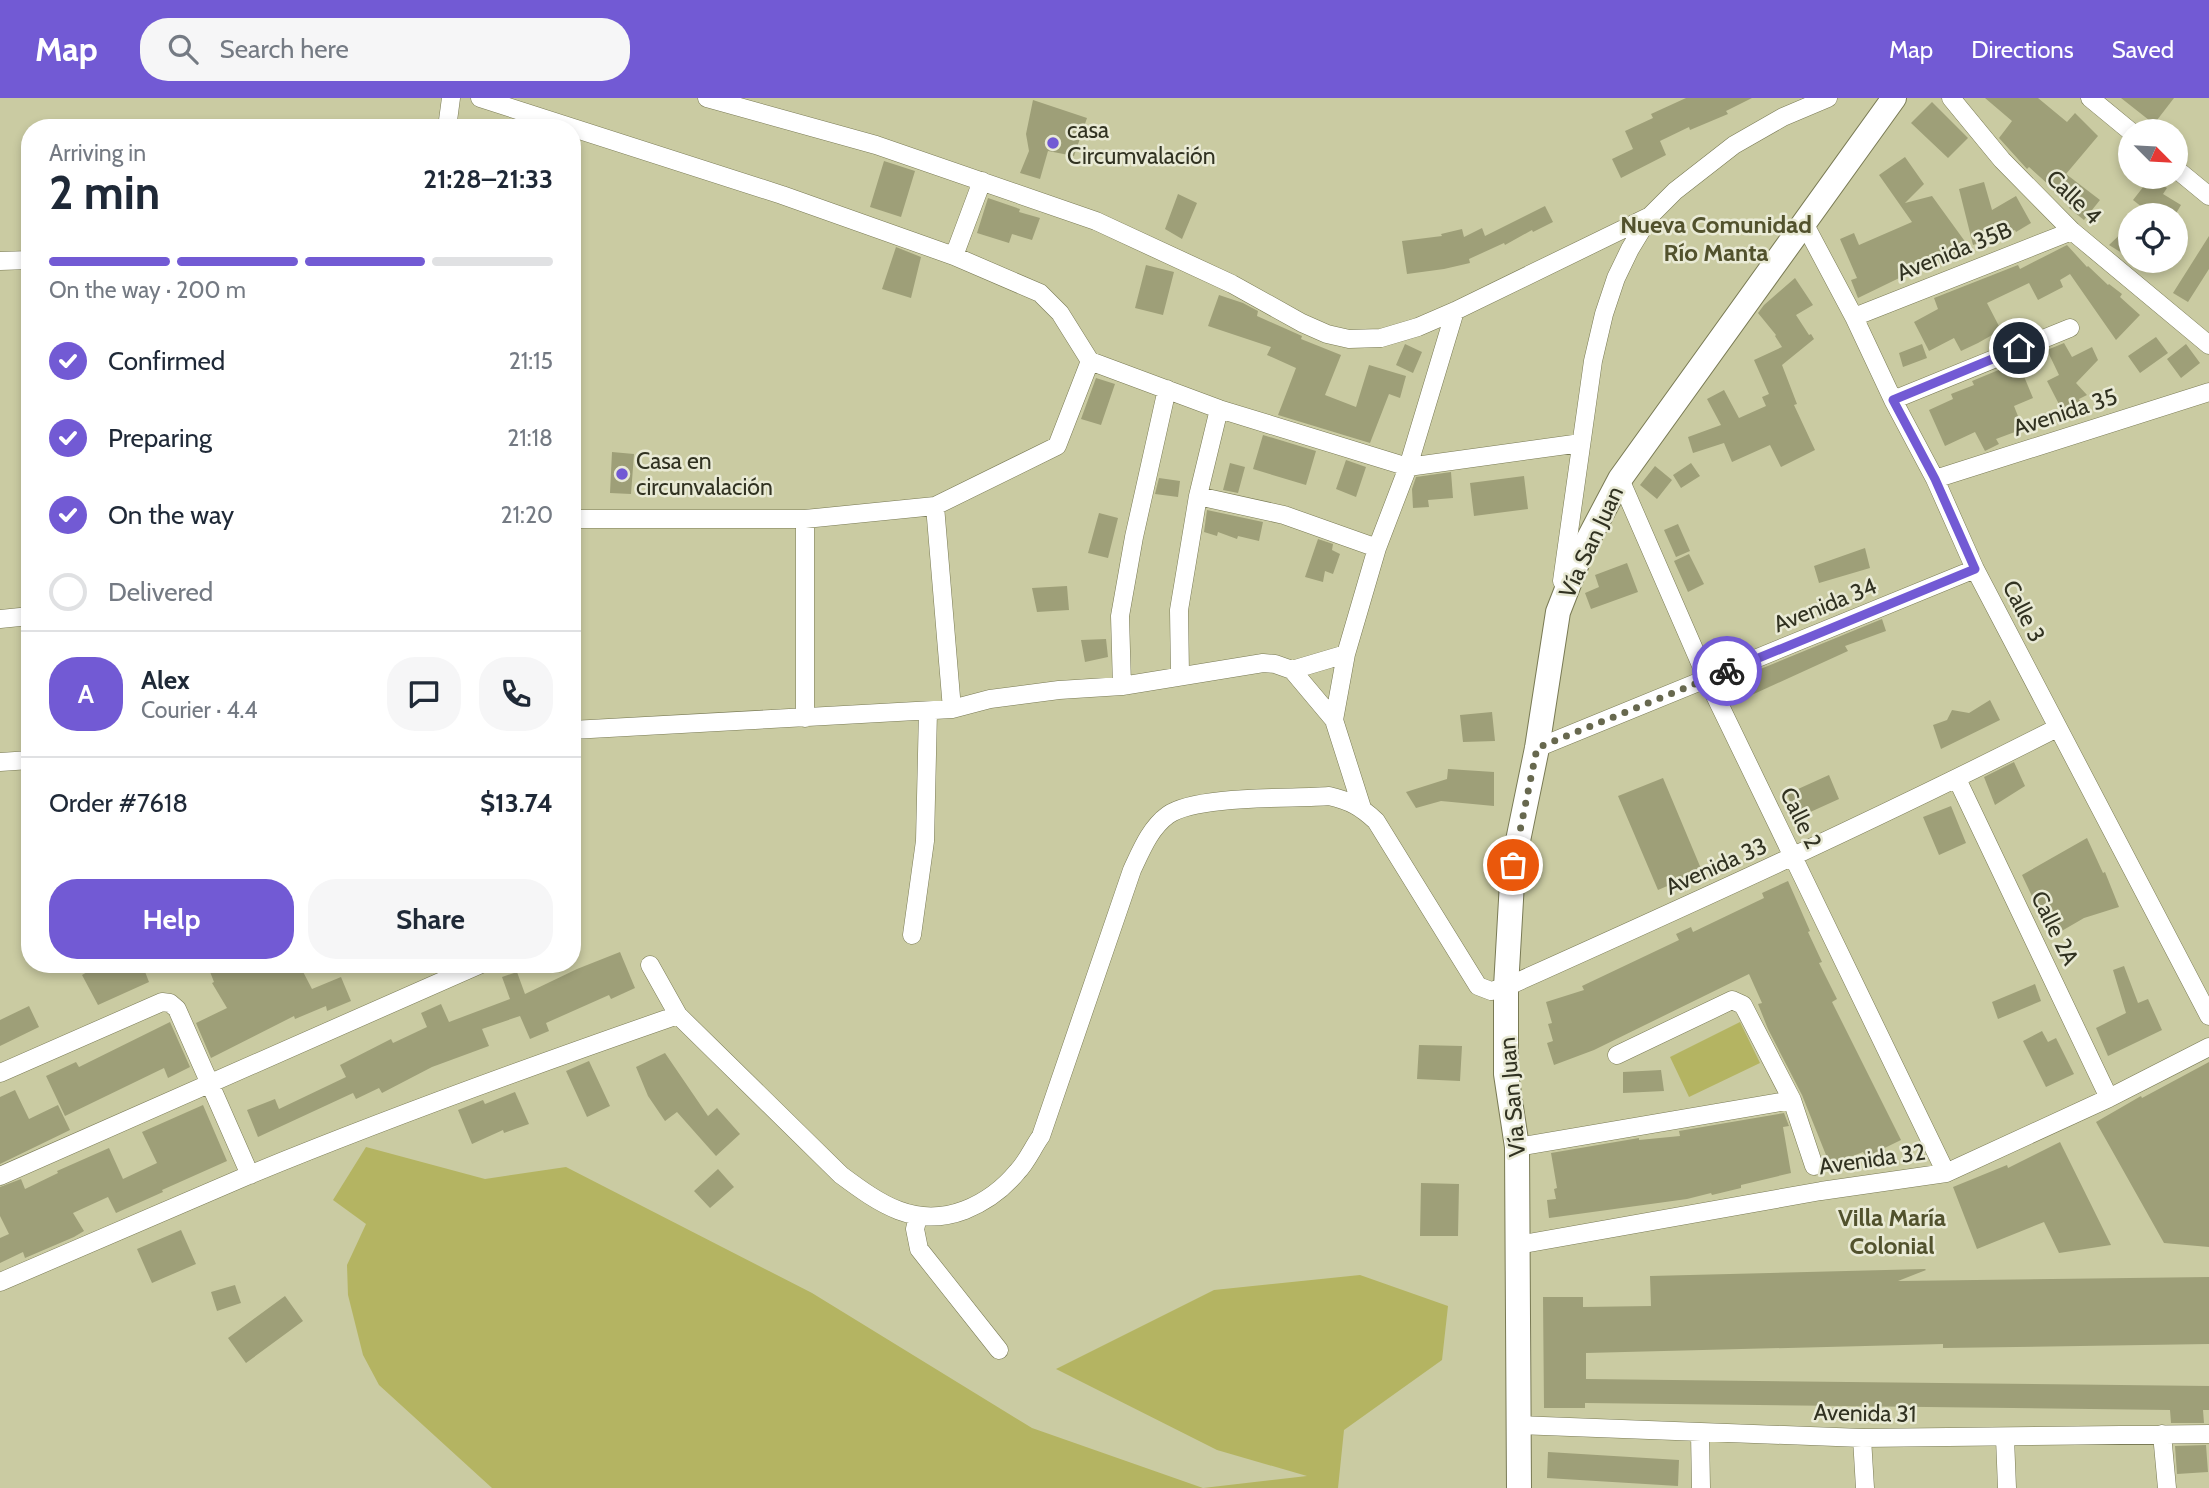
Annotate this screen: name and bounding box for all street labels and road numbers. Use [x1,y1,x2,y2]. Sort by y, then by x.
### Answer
street label: Calle 4 [2040,164,2108,230]
street label: Avenida 35B [1892,215,2016,287]
street label: Avenida 35 [2009,382,2121,442]
street label: Vía San Juan [1553,482,1629,602]
street label: Avenida 34 [1769,572,1881,638]
street label: Calle 3 [1997,576,2051,646]
street label: Calle 2 [1774,783,1828,853]
street label: Avenida 33 [1661,831,1771,901]
street label: Calle 2A [2025,886,2085,970]
street label: Vía San Juan [1493,1036,1531,1158]
street label: Avenida 32 [1817,1138,1927,1180]
street label: Avenida 31 [1813,1398,1917,1428]

